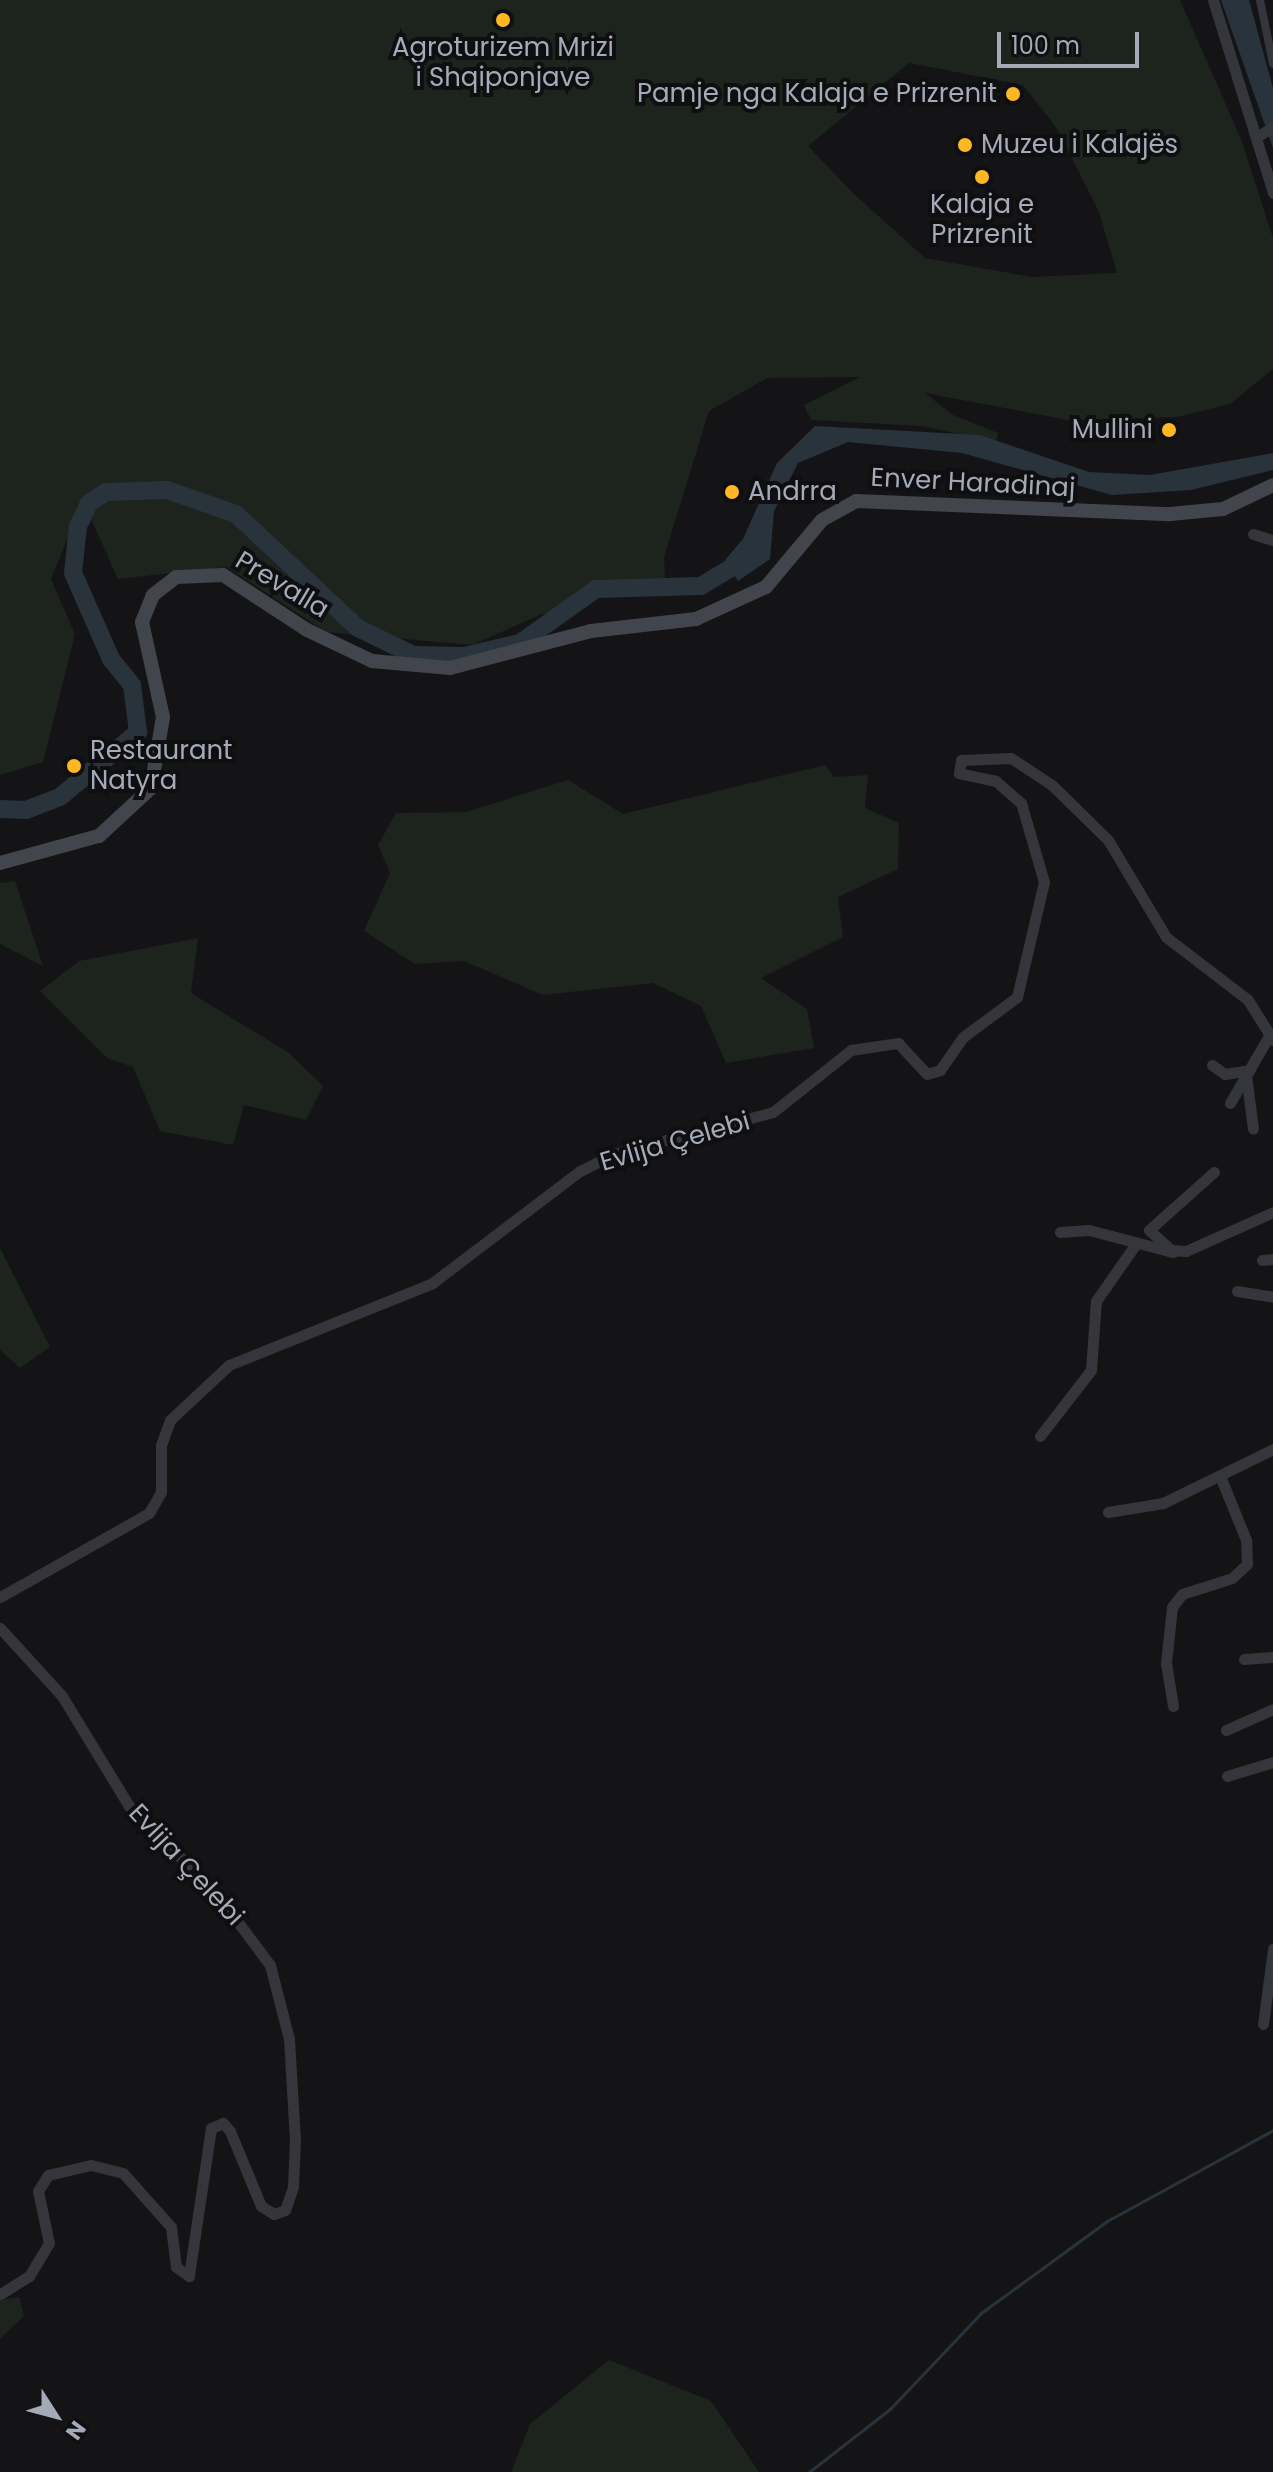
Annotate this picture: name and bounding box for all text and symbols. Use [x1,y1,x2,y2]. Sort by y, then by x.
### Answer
marker: Agroturizem Mrizi i Shqiponjave [494,11,512,29]
scale bar [1001,16,1143,66]
text: 100 m [1011,29,1080,62]
place label: Agroturizem Mrizi i Shqiponjave [392,32,614,94]
place label: Pamje nga Kalaja e Prizrenit [637,78,997,110]
marker: Pamje nga Kalaja e Prizrenit [1004,85,1022,103]
place label: Muzeu i Kalajës [981,129,1178,161]
marker: Muzeu i Kalajës [956,136,974,154]
marker: Kalaja e Prizrenit [973,168,991,186]
place label: Kalaja e Prizrenit [930,189,1034,250]
place label: Mullini [1072,414,1153,446]
marker: Mullini [1160,421,1178,439]
street label: Enver Haradinaj [870,462,1076,504]
place label: Andrra [748,476,837,508]
marker: Andrra [723,483,741,501]
street label: Prevalla [230,545,334,625]
place label: Restaurant Natyra [90,735,233,796]
marker: Restaurant Natyra [65,757,83,775]
street label: Evlija Çelebi [597,1106,753,1178]
street label: Evlija Çelebi [122,1798,250,1932]
north arrow [16,2376,96,2456]
text: N [58,2415,93,2446]

